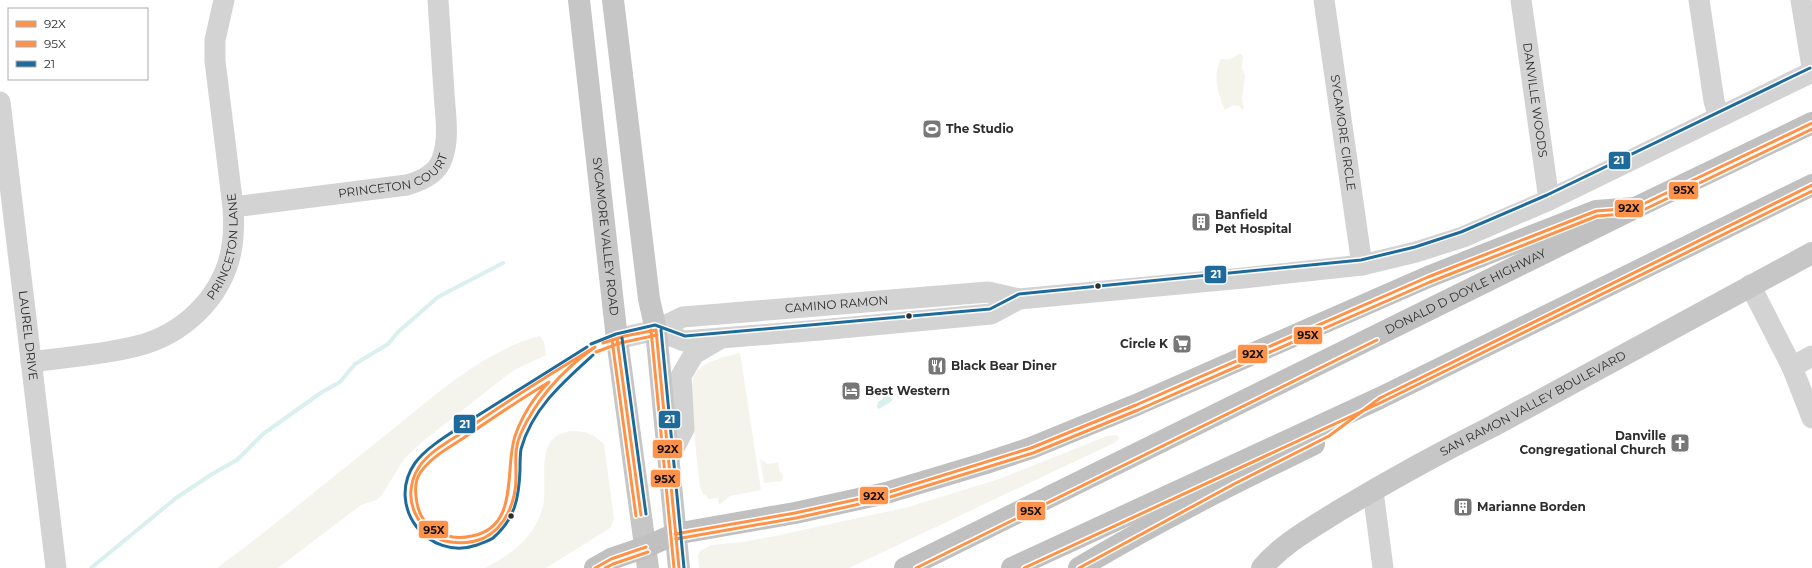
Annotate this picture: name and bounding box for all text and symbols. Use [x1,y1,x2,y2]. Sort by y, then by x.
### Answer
legend [8,8,148,80]
text: 92X [44,16,66,31]
text: 95X [44,36,66,51]
street label: DANVILLE WOODS [1520,42,1551,158]
text: 21 [44,56,55,71]
street label: SYCAMORE CIRCLE [1328,73,1359,192]
sports icon: The Studio [921,118,943,140]
place label: The Studio [946,121,1014,136]
street label: PRINCETON COURT [337,151,450,201]
line badge: 21 [1608,151,1631,170]
text: 21 [1614,153,1624,167]
street label: SYCAMORE VALLEY ROAD [590,156,622,317]
line badge: 95X [1668,181,1699,200]
text: 95X [1673,183,1695,197]
street label: PRINCETON LANE [203,192,241,302]
line badge: 92X [1614,199,1644,218]
text: 92X [1618,201,1640,215]
place label: Banfield Pet Hospital [1215,207,1292,236]
building icon: Banfield Pet Hospital [1190,211,1212,233]
street label: DONALD D DOYLE HIGHWAY [1382,245,1549,337]
line badge: 21 [1204,265,1227,284]
text: 21 [1211,267,1221,281]
unlabelled marker [1093,281,1103,291]
street label: LAUREL DRIVE [16,290,41,381]
street label: CAMINO RAMON [784,292,889,316]
unlabelled marker [904,311,914,321]
line badge: 95X [1293,326,1323,345]
text: 95X [1297,328,1319,342]
supermarket icon: Circle K [1171,333,1193,355]
place label: Circle K [1120,336,1169,351]
line badge: 92X [1237,344,1268,364]
text: 92X [1242,347,1264,361]
street label: SAN RAMON VALLEY BOULEVARD [1437,347,1628,459]
restaurant icon: Black Bear Diner [926,355,948,377]
place label: Black Bear Diner [951,358,1057,373]
hotel icon: Best Western [840,380,862,402]
place label: Best Western [865,383,950,398]
line badge: 21 [658,410,681,429]
text: 21 [665,412,675,426]
line badge: 21 [453,414,476,434]
text: 21 [460,417,470,431]
place label: Danville Congregational Church [1519,428,1666,457]
church icon: Danville Congregational Church [1669,432,1691,454]
line badge: 92X [652,439,683,459]
text: 92X [657,442,679,456]
line badge: 95X [650,469,681,488]
text: 95X [654,472,676,486]
line badge: 92X [859,486,889,505]
text: 92X [863,489,885,503]
building icon: Marianne Borden [1452,496,1474,518]
place label: Marianne Borden [1477,499,1586,514]
line badge: 95X [1016,501,1046,521]
text: 95X [1020,504,1042,518]
unlabelled marker [506,511,516,521]
line badge: 95X [418,520,449,539]
text: 95X [423,523,445,537]

